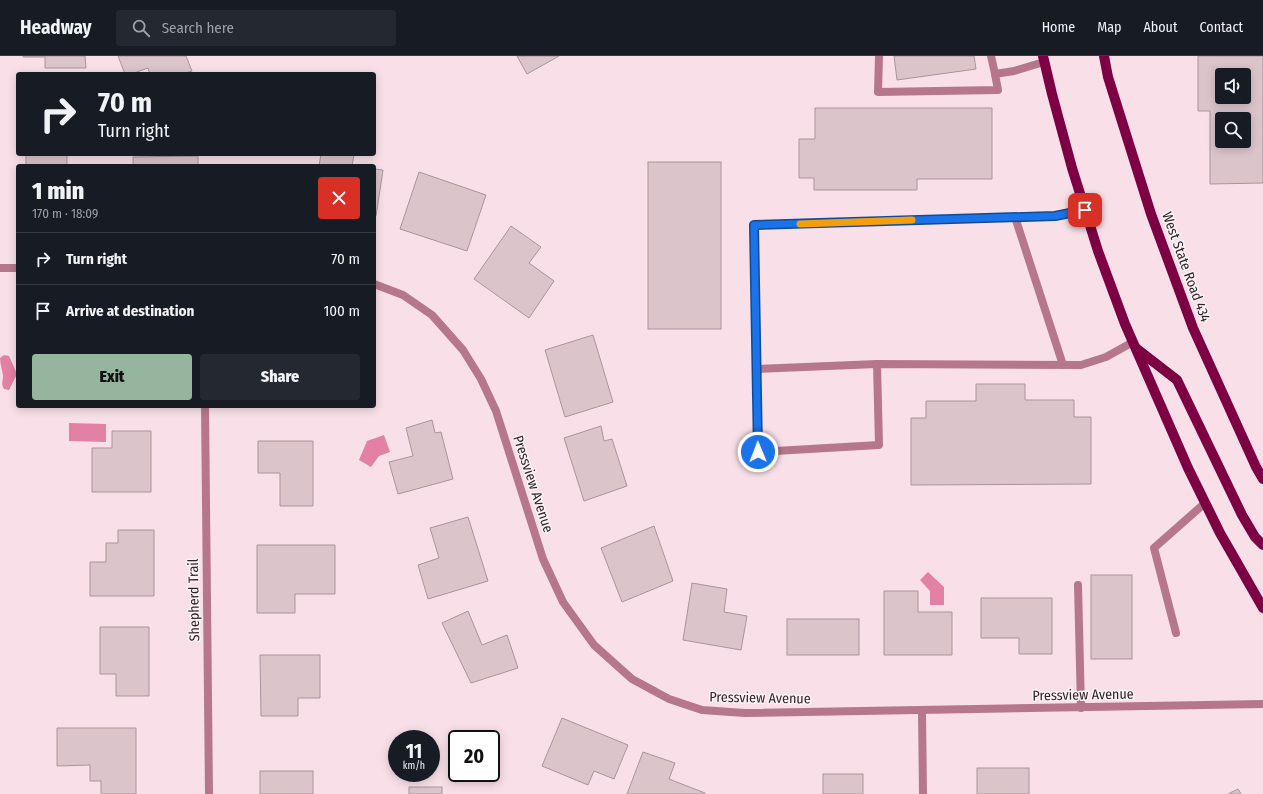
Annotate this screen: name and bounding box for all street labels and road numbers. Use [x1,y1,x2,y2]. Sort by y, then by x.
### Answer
street label: West State Road 434 [1158,210,1214,325]
street label: Pressview Avenue [509,433,557,535]
street label: Shepherd Trail [185,558,203,642]
street label: Pressview Avenue [1032,686,1134,704]
street label: Pressview Avenue [709,689,811,707]

